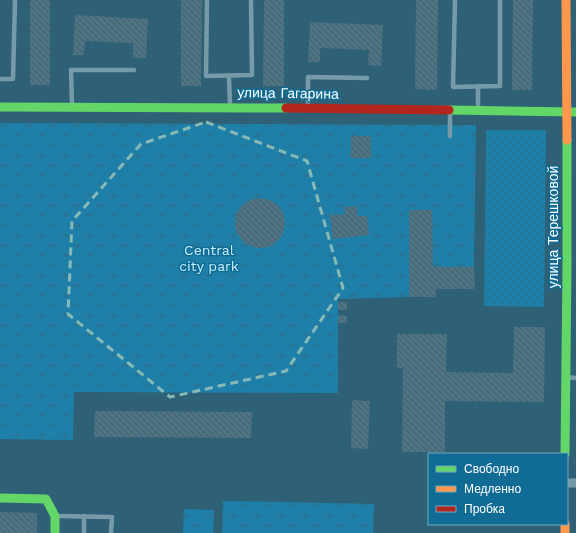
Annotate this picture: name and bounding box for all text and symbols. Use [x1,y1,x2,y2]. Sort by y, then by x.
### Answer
street label: улица Гагарина [237,84,339,102]
street label: улица Терешковой [545,166,561,288]
park label: Central city park [179,242,239,274]
legend [428,453,568,525]
text: Свободно [464,462,519,476]
text: Медленно [464,482,521,496]
text: Пробка [464,502,505,516]

